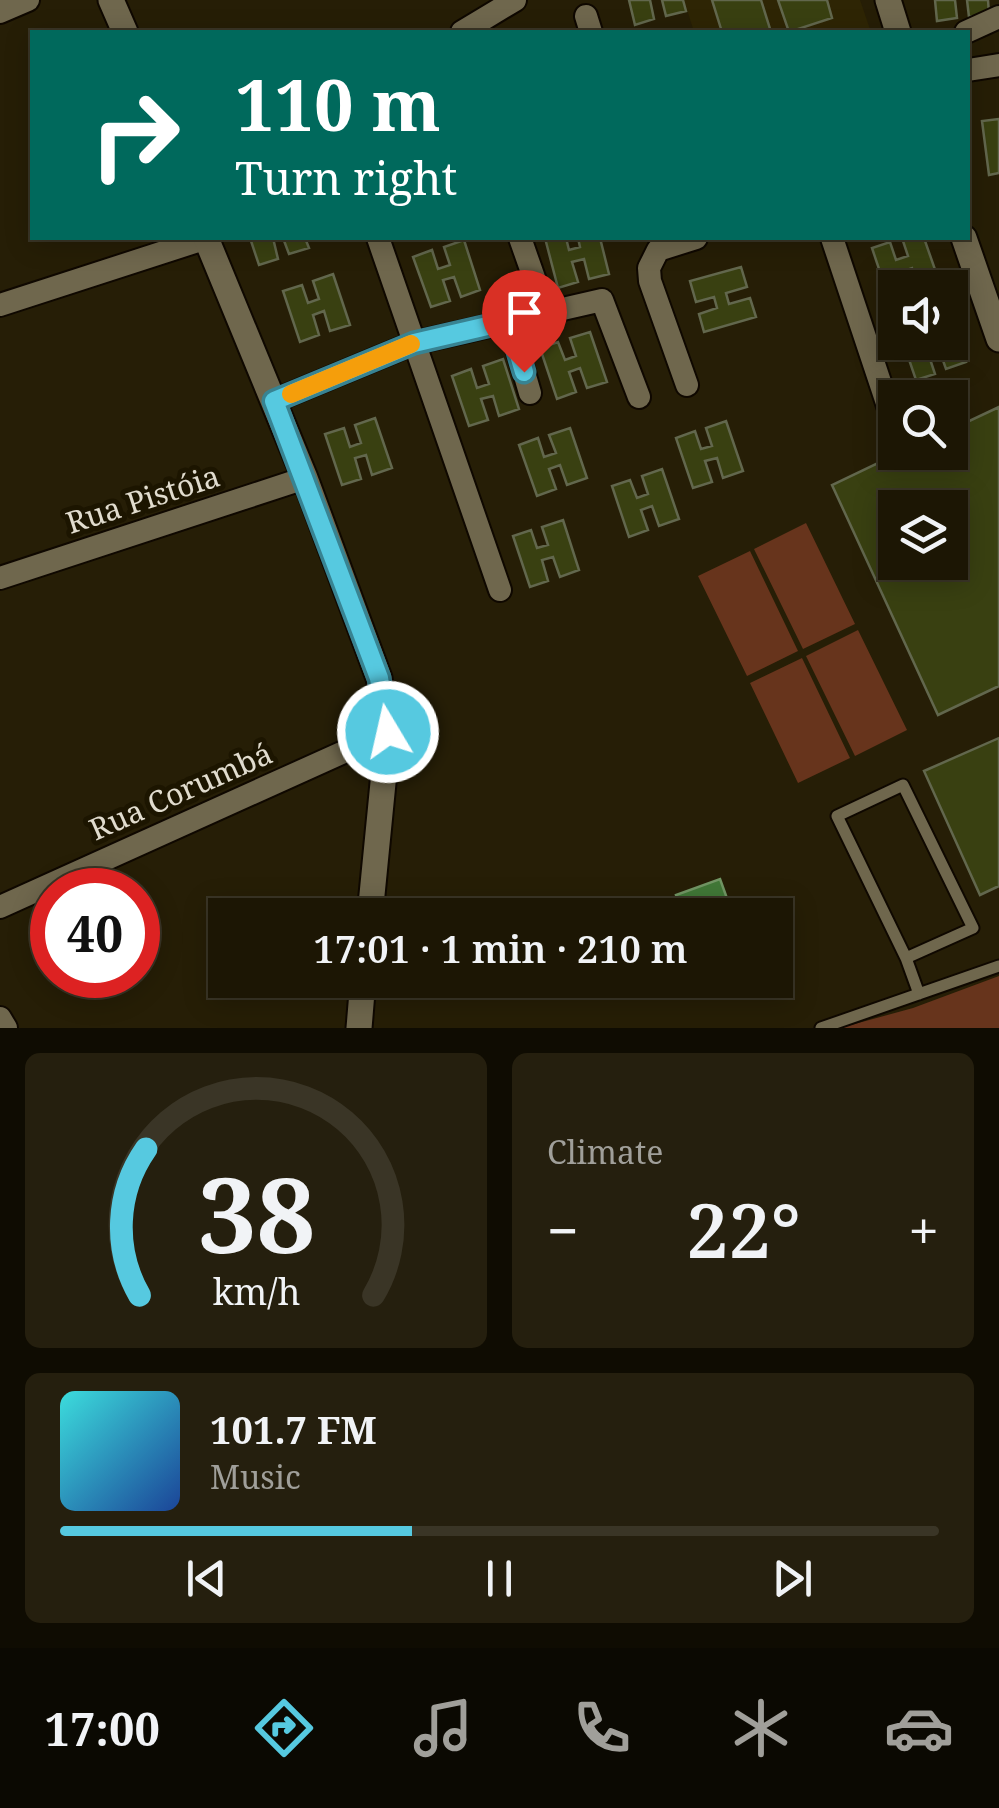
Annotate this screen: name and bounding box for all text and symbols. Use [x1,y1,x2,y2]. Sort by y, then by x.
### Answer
text: 110 m [235,56,441,152]
icon: right [70,70,200,200]
text: Turn right [235,147,457,208]
pin [482,270,567,373]
map controls [878,270,968,580]
button: sound [878,270,968,360]
icon: arrive [497,285,552,340]
button: search [878,380,968,470]
street label: Rua Pistóia [61,455,224,543]
button: layers [878,490,968,580]
position arrow [336,680,440,784]
street label: Rua Corumbá [83,732,278,849]
speed limit sign: 40 [30,868,160,998]
text: 17:01 · 1 min · 210 m [313,922,688,974]
text: Climate [547,1130,663,1173]
text: 38 [197,1142,315,1283]
text: 22° [686,1178,801,1280]
text: − [547,1192,579,1267]
text: + [908,1192,939,1267]
text: km/h [212,1267,300,1315]
text: 101.7 FM [210,1403,377,1455]
text: Music [210,1455,301,1498]
icon: previous [179,1551,234,1606]
icon: pause [472,1551,527,1606]
icon: next [765,1551,820,1606]
icon: directions [249,1693,319,1763]
icon: music [408,1693,478,1763]
icon: phone [567,1693,637,1763]
icon: climate [726,1693,796,1763]
icon: car [884,1693,954,1763]
text: 17:00 [44,1698,160,1759]

